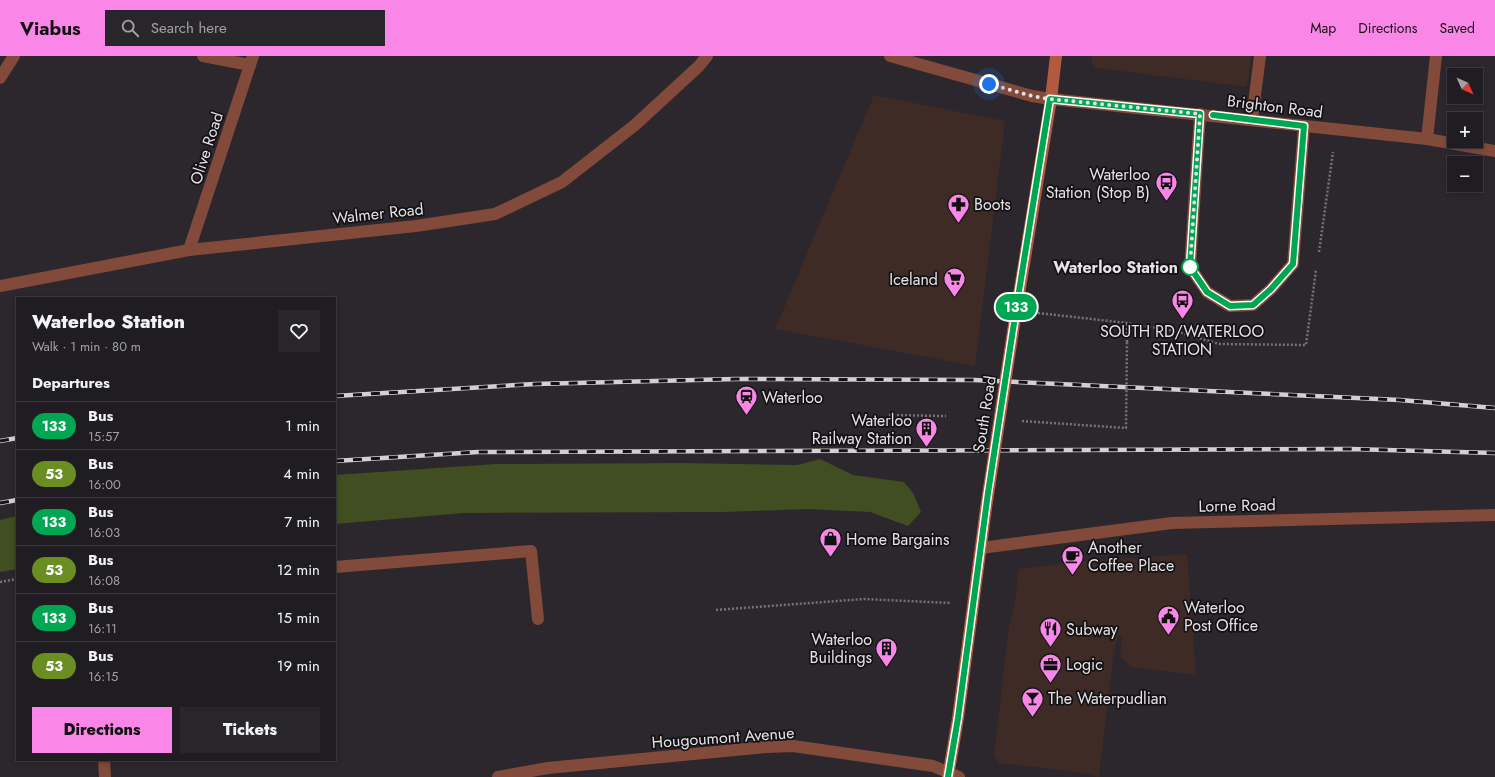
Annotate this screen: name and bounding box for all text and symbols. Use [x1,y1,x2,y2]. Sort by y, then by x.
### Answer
search box [105,10,385,46]
text: Viabus [20,15,81,42]
icon: search [119,17,141,39]
text: Search here [151,17,227,39]
text: Map [1310,18,1336,38]
text: Directions [1358,18,1418,38]
text: Saved [1440,18,1475,38]
north arrow [1447,68,1483,104]
map controls [1447,68,1483,192]
your location [979,74,999,94]
street label: Brighton Road [1226,89,1324,124]
street label: Olive Road [184,109,229,187]
button: + [1447,112,1483,148]
button: − [1447,156,1483,192]
place label: Waterloo Station (Stop B) [1046,163,1150,204]
bus stop icon: Waterloo Station (Stop B) [1153,170,1179,203]
pharmacy icon: Boots [946,191,972,224]
place label: Boots [974,193,1011,216]
street label: Walmer Road [332,197,425,230]
place label: Waterloo Station [1053,256,1178,279]
marker: Waterloo Station [1181,258,1199,276]
supermarket icon: Iceland [941,266,967,299]
place label: Iceland [889,268,938,291]
bus stop icon: SOUTH RD/WATERLOO STATION [1169,288,1195,321]
line badge: 133 [993,294,1039,320]
text: 133 [1004,297,1028,317]
text: Waterloo Station [32,308,185,335]
button: heart [278,310,320,352]
place label: SOUTH RD/WATERLOO STATION [1100,320,1264,361]
text: Walk · 1 min · 80 m [32,337,141,356]
text: Departures [32,372,110,394]
street label: South Road [967,374,1002,454]
station icon: Waterloo [734,384,760,417]
place label: Waterloo [762,386,823,409]
text: Bus [88,405,113,427]
place label: Waterloo Railway Station [812,409,912,450]
text: 1 min [285,415,320,437]
text: 133 [42,416,66,436]
building icon: Waterloo Railway Station [914,416,940,449]
text: 15:57 [88,427,119,446]
text: Bus [88,453,113,475]
text: 4 min [283,463,320,485]
text: 53 [45,464,63,484]
text: 16:00 [88,475,121,494]
street label: Lorne Road [1198,493,1276,518]
text: Bus [88,501,113,523]
text: 7 min [284,511,320,533]
text: 133 [42,512,66,532]
text: 16:03 [88,523,120,542]
shop icon: Home Bargains [817,526,843,559]
place label: Home Bargains [846,528,949,551]
place label: Another Coffee Place [1088,536,1174,577]
cafe icon: Another Coffee Place [1059,543,1085,576]
text: Bus [88,549,113,571]
text: 12 min [277,559,320,581]
text: 53 [45,560,63,580]
text: 16:08 [88,571,120,590]
place label: Waterloo Post Office [1184,596,1258,637]
text: Bus [88,597,113,619]
public building icon: Waterloo Post Office [1156,603,1182,636]
text: 15 min [277,607,320,629]
text: 133 [42,608,66,628]
restaurant icon: Subway [1038,616,1064,649]
place label: Subway [1066,618,1119,641]
text: 16:11 [88,619,117,638]
place label: Waterloo Buildings [810,628,872,669]
building icon: Waterloo Buildings [874,635,900,668]
text: Bus [88,645,113,667]
office icon: Logic [1038,651,1064,684]
place label: Logic [1066,653,1103,676]
text: 19 min [277,655,320,677]
text: 53 [45,656,63,676]
text: 16:15 [88,667,118,686]
bar icon: The Waterpudlian [1020,685,1046,718]
place label: The Waterpudlian [1048,687,1167,710]
button: Directions [32,707,172,753]
button: Tickets [180,707,320,753]
street label: Hougoumont Avenue [651,721,795,754]

